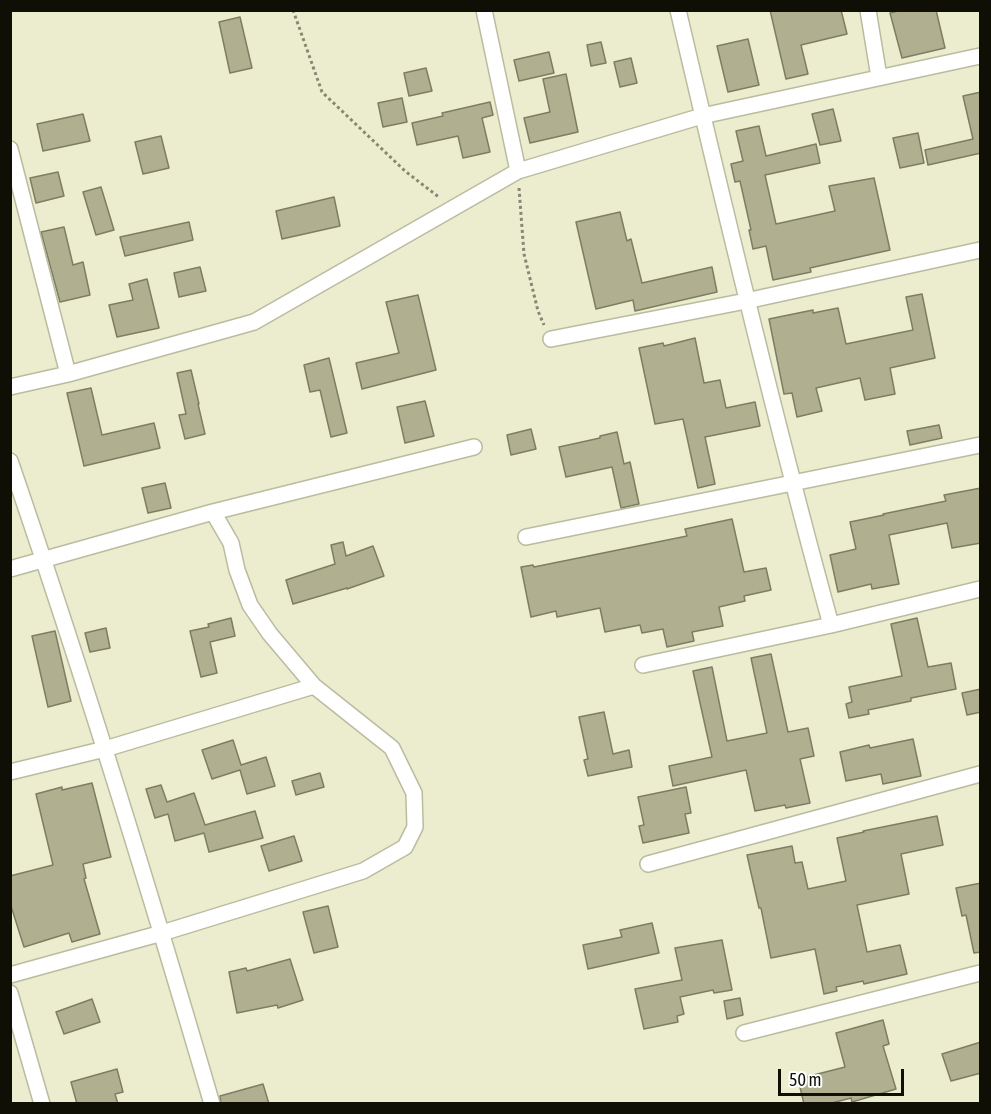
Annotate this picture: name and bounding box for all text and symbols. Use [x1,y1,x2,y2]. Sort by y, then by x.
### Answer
scale bar [781,1057,907,1095]
text: 50 m [789,1069,821,1090]

